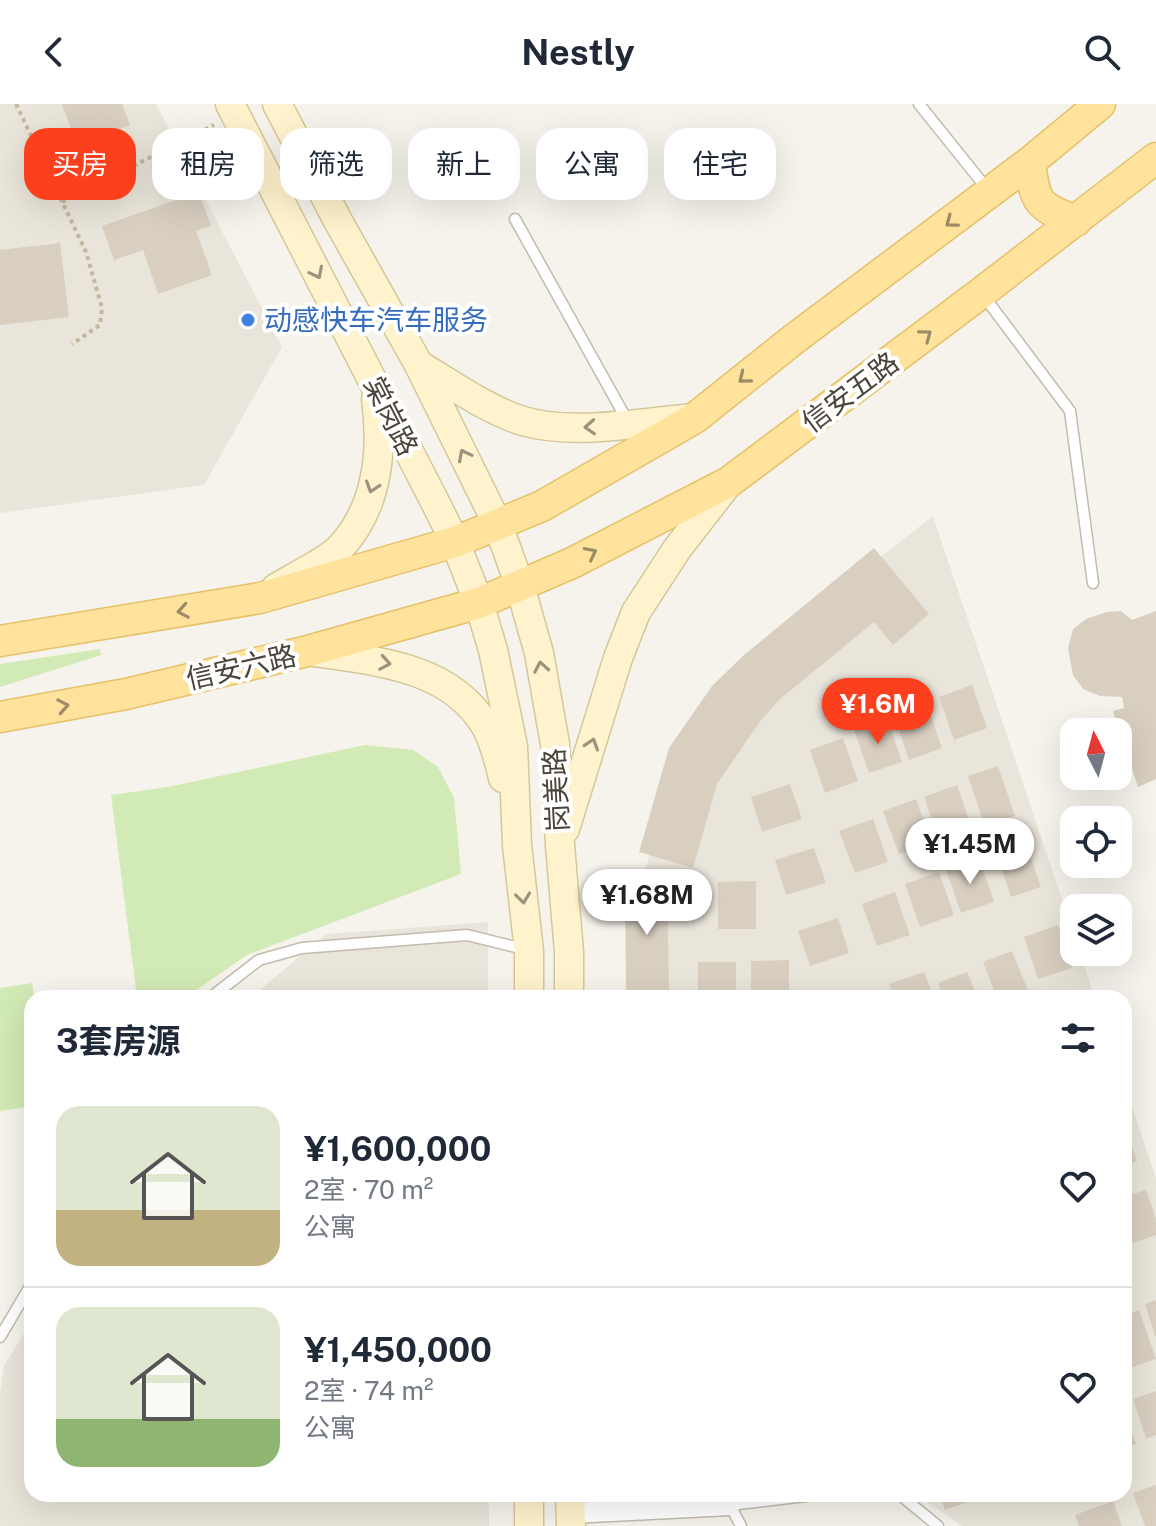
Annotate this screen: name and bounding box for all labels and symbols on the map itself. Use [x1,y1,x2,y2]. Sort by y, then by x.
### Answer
one-way arrow [945,212,960,226]
one-way arrow [307,264,323,279]
place label: 动感快车汽车服务 [264,303,488,336]
marker: 动感快车汽车服务 [239,311,257,329]
one-way arrow [918,330,932,344]
street label: 信安五路 [795,345,904,438]
one-way arrow [739,369,754,383]
street label: 棠岗路 [358,371,425,461]
one-way arrow [583,418,596,435]
one-way arrow [459,448,474,463]
one-way arrow [365,480,381,493]
one-way arrow [582,548,597,563]
one-way arrow [176,602,190,619]
street label: 信安六路 [183,638,299,695]
one-way arrow [378,654,392,671]
one-way arrow [534,660,551,674]
pin: ¥1.6M [822,678,934,746]
one-way arrow [56,698,70,715]
north arrow [1060,718,1132,790]
one-way arrow [583,738,599,752]
street label: 岗美路 [537,747,574,833]
pin: ¥1.45M [905,818,1035,886]
pin: ¥1.68M [582,869,712,937]
one-way arrow [515,892,532,905]

